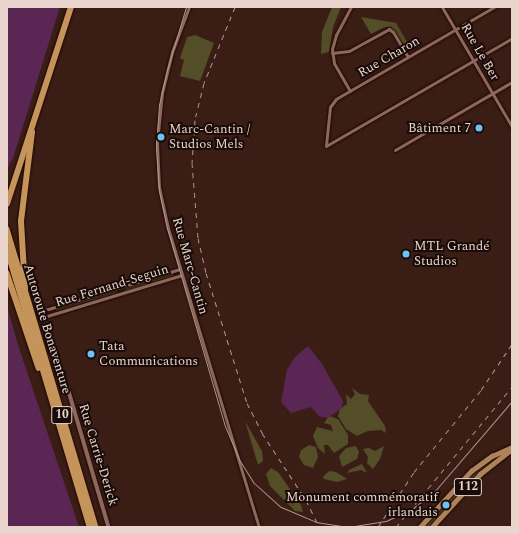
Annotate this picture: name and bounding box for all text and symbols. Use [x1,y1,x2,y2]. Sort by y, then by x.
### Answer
street label: Rue Le Ber [457,21,503,83]
street label: Rue Charon [355,33,423,81]
place label: Bâtiment 7 [408,120,471,136]
place label: Marc-Cantin / Studios Mels [169,122,250,153]
marker: Bâtiment 7 [474,123,484,133]
marker: Marc-Cantin / Studios Mels [156,132,166,142]
street label: Rue Marc-Cantin [169,216,211,316]
place label: MTL Grandé Studios [414,239,489,270]
marker: MTL Grandé Studios [401,249,411,259]
street label: Rue Fernand-Seguin [54,261,170,311]
street label: Autoroute Bonaventure [20,262,74,396]
place label: Tata Communications [99,339,198,370]
marker: Tata Communications [86,349,96,359]
street label: Rue Carrie-Derick [75,402,121,508]
road number: 10 [51,405,73,425]
road number: 112 [453,477,483,497]
place label: Monument commémoratif irlandais [286,490,438,521]
marker: Monument commémoratif irlandais [441,500,451,510]

